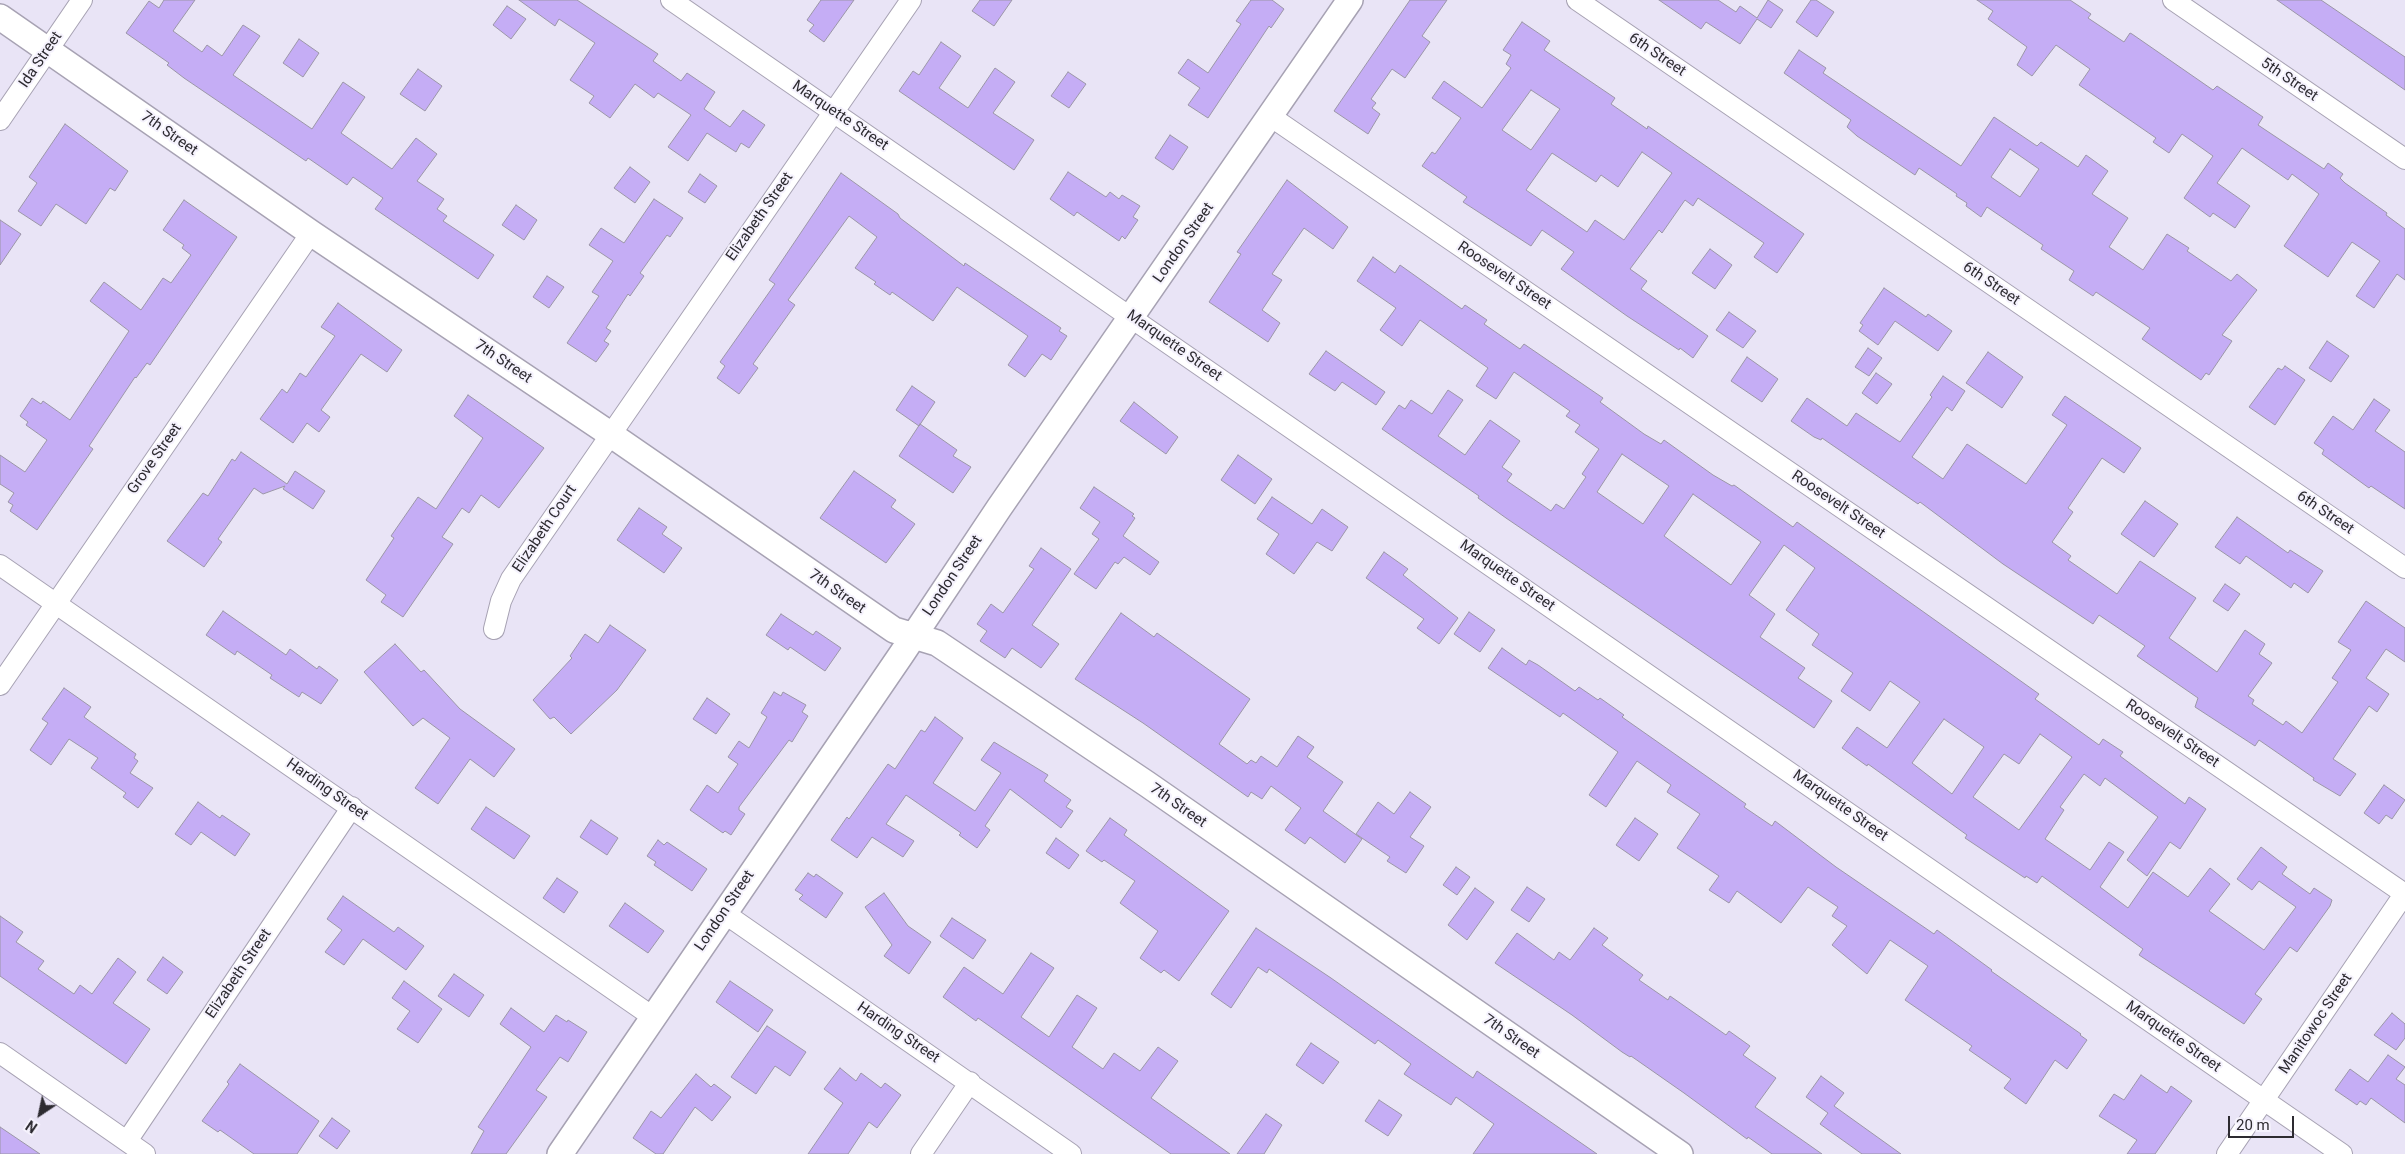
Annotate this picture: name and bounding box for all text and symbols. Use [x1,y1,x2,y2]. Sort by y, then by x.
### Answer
street label: Ida Street [16,28,66,92]
street label: 6th Street [1625,29,1689,81]
street label: 5th Street [2257,54,2321,106]
street label: Marquette Street [789,77,891,155]
street label: 7th Street [137,108,201,160]
street label: Elizabeth Street [723,169,797,265]
street label: London Street [1150,200,1218,286]
street label: Roosevelt Street [1454,238,1554,314]
street label: 6th Street [1959,258,2023,310]
street label: Marquette Street [1123,307,1225,385]
street label: 7th Street [471,336,535,388]
street label: Grove Street [124,420,186,498]
street label: Roosevelt Street [1788,467,1888,543]
street label: Elizabeth Court [509,482,581,576]
street label: 6th Street [2293,487,2357,539]
street label: London Street [919,532,987,620]
street label: Marquette Street [1456,537,1558,615]
street label: 7th Street [805,566,869,618]
street label: Roosevelt Street [2122,696,2222,772]
street label: Harding Street [283,755,371,825]
street label: Marquette Street [1789,767,1891,845]
street label: 7th Street [1146,780,1210,832]
street label: London Street [691,867,759,955]
street label: Elizabeth Street [202,926,276,1022]
street label: Manitowoc Street [2276,970,2356,1078]
street label: Marquette Street [2122,998,2224,1076]
street label: Harding Street [853,999,943,1067]
street label: 7th Street [1479,1011,1543,1063]
north arrow [15,1089,65,1139]
scale bar [2230,1106,2296,1138]
text: 20 m [2236,1116,2270,1134]
text: N [23,1117,40,1136]

